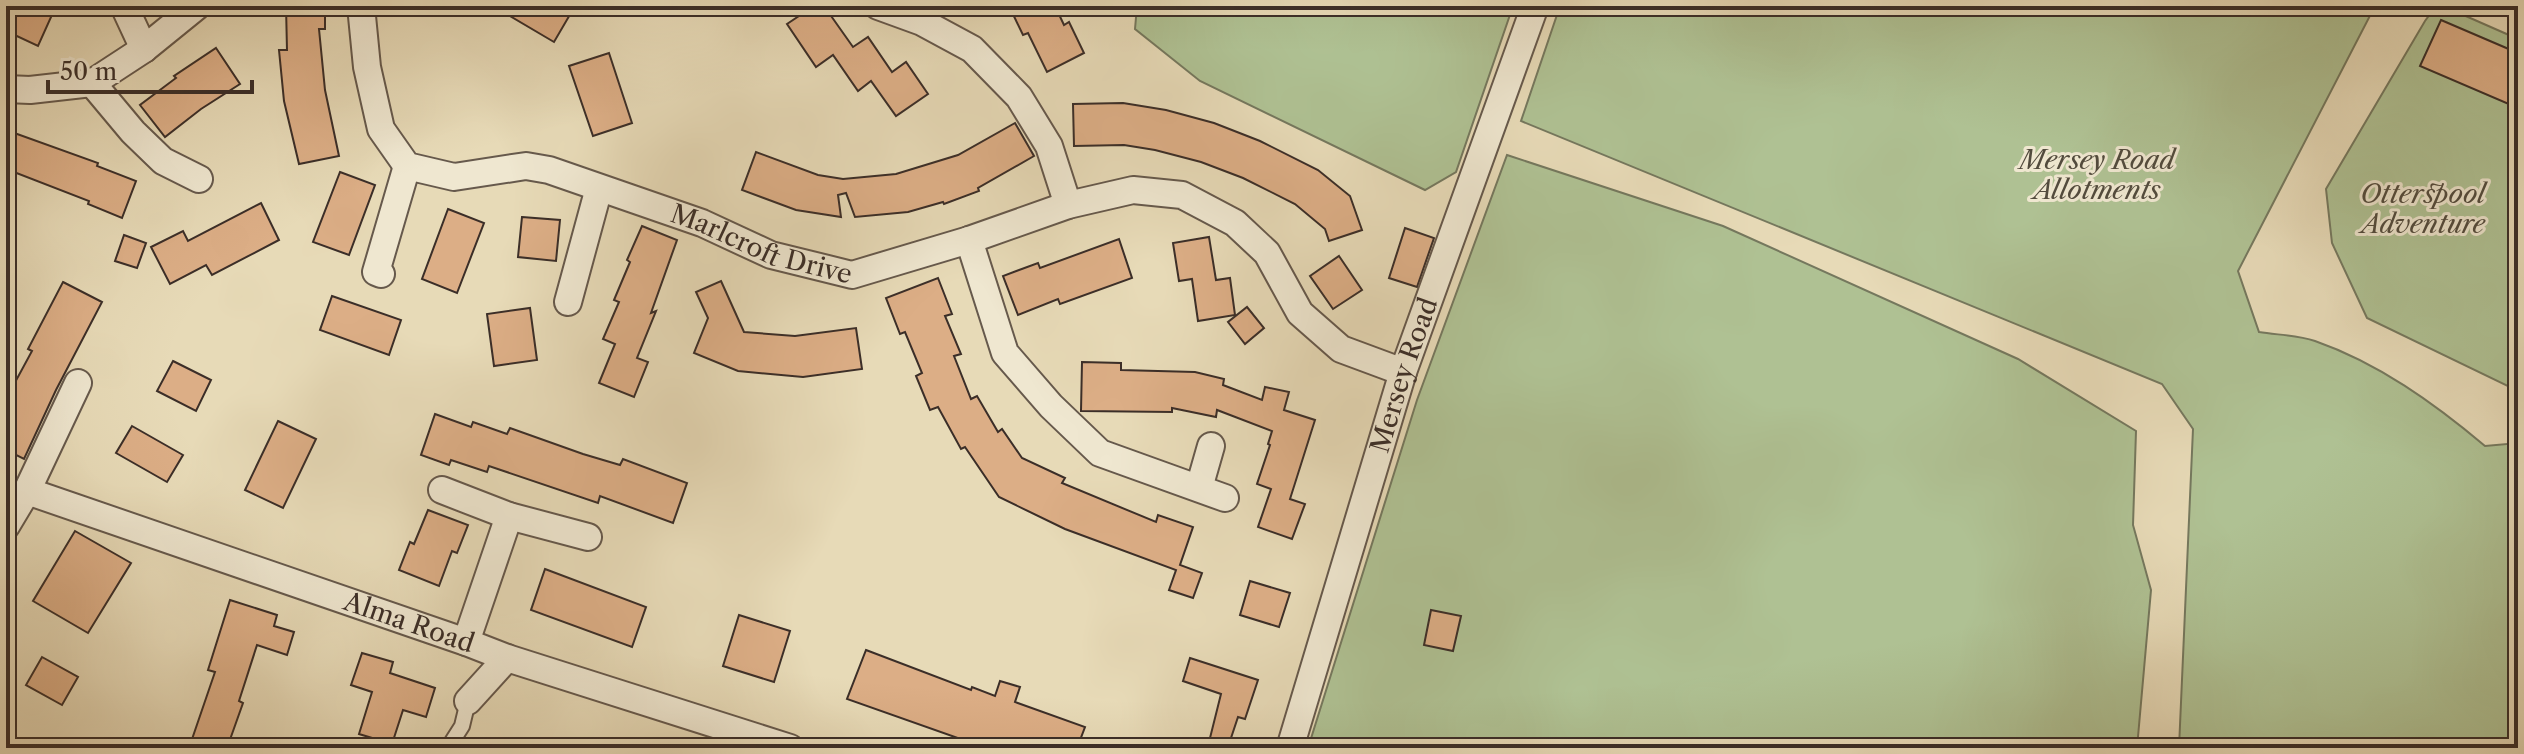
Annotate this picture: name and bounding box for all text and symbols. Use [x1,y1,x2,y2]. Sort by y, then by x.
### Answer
scale bar [48,44,252,94]
text: 50 m [60,57,117,86]
park label: Mersey Road Allotments [2016,144,2177,206]
park label: Otterspool Adventure [2357,178,2488,240]
street label: Marlcroft Drive [667,197,855,290]
street label: Mersey Road [1364,293,1445,456]
street label: Alma Road [339,585,479,660]

